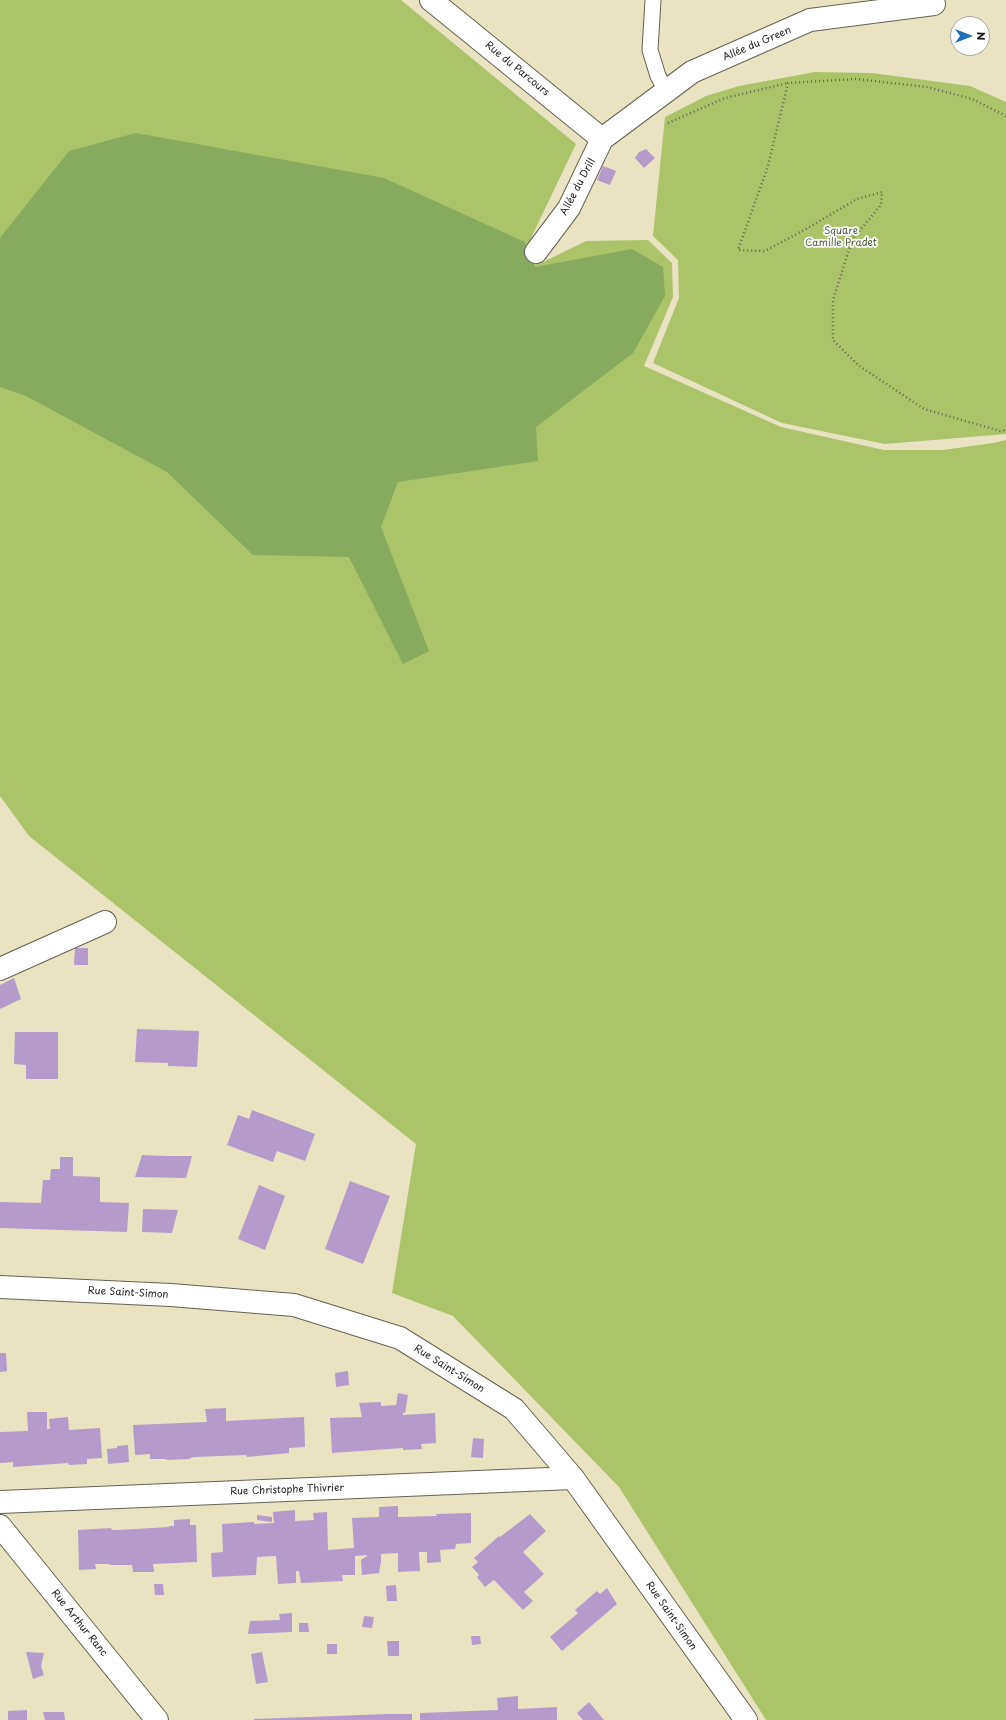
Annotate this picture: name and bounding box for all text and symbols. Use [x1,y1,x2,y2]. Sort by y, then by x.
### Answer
north arrow [950,16,990,56]
street label: Allée du Green [721,24,793,64]
text: N [973,32,990,40]
street label: Rue du Parcours [482,39,552,99]
street label: Allée du Drill [558,156,598,218]
park label: Square Camille Pradet [805,225,877,248]
street label: Rue Saint-Simon [87,1285,169,1301]
street label: Rue Saint-Simon [412,1342,486,1396]
street label: Rue Christophe Thivrier [230,1482,344,1498]
street label: Rue Saint-Simon [643,1579,699,1653]
street label: Rue Arthur Ranc [48,1587,110,1659]

